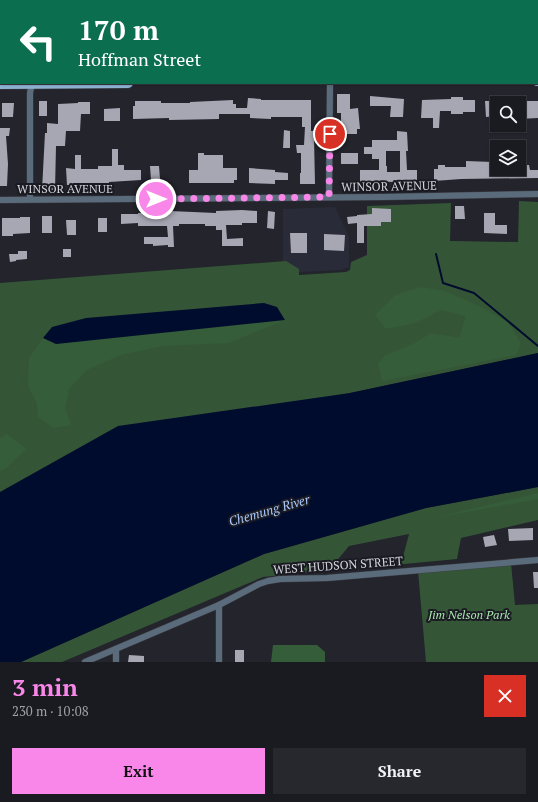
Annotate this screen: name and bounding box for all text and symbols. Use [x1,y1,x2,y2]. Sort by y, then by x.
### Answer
text: 170 m [78,11,159,48]
icon: left [12,16,64,68]
text: Hoffman Street [78,47,201,71]
map controls [490,96,526,176]
button: search [490,96,526,132]
pin [313,117,347,151]
icon: arrive [319,123,341,145]
button: layers [490,140,526,176]
position arrow [135,178,177,220]
street label: WINSOR AVENUE [341,178,437,194]
street label: WINSOR AVENUE [17,181,113,196]
water label: Chemung River [226,490,313,530]
street label: WEST HUDSON STREET [273,553,404,577]
park label: Jim Nelson Park [427,607,510,622]
text: 3 min [12,671,78,703]
button: close [484,675,526,717]
text: 230 m · 10:08 [12,702,89,720]
button: Exit [12,748,265,794]
button: Share [273,748,526,794]

